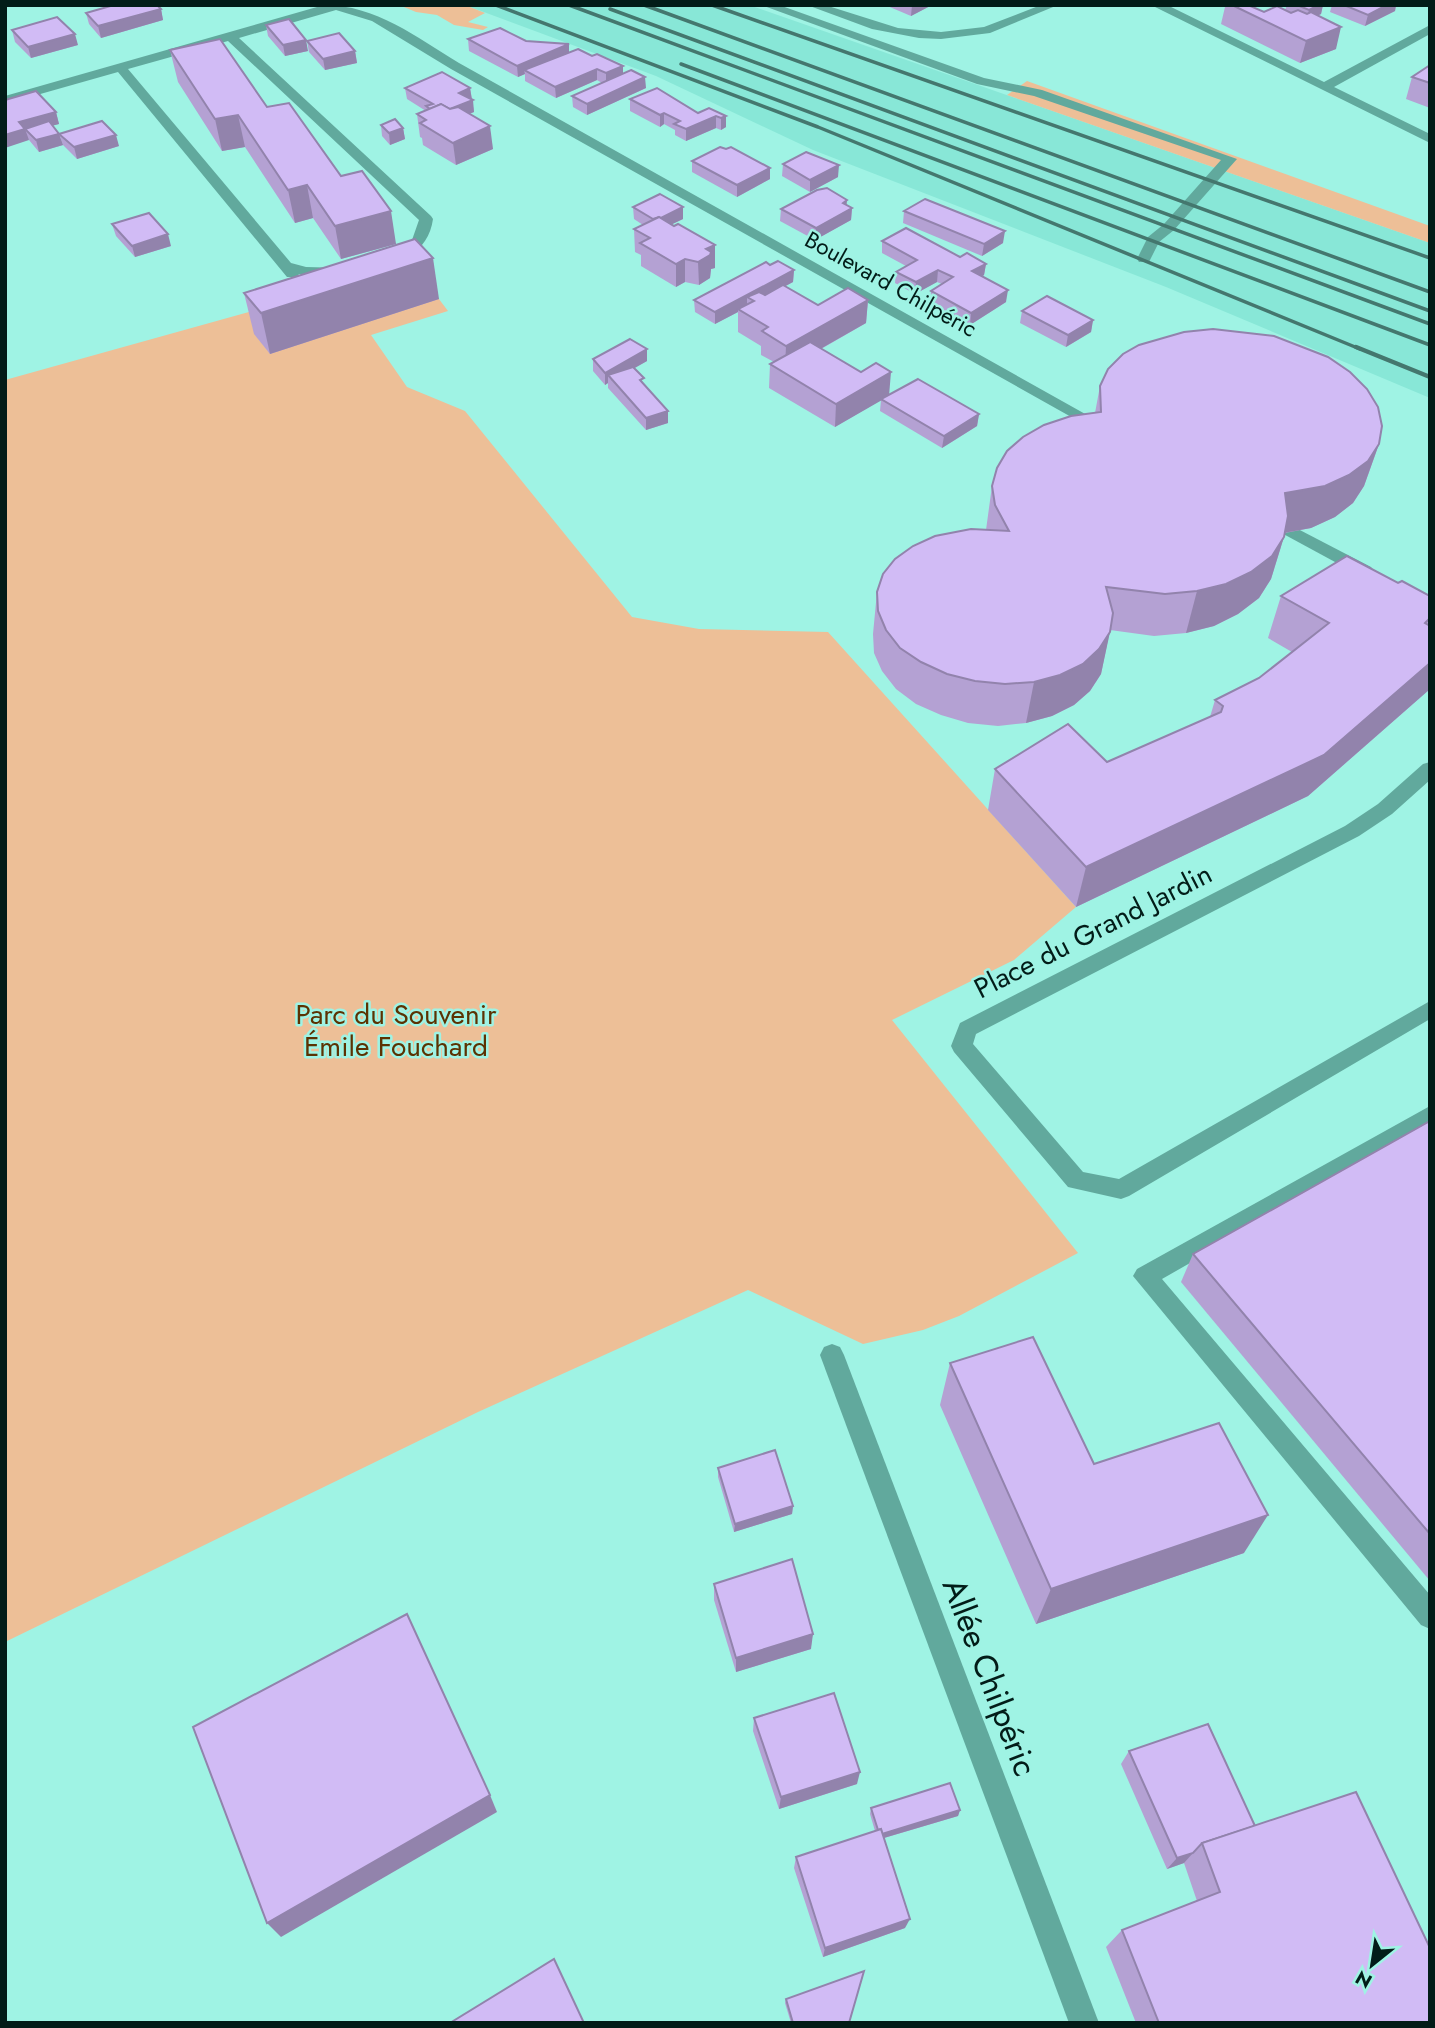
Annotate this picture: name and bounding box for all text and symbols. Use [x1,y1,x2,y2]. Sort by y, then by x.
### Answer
street label: Boulevard Chilpéric [799,223,983,345]
street label: Place du Grand Jardin [967,853,1219,1009]
park label: Parc du Souvenir Émile Fouchard [295,994,497,1067]
street label: Allée Chilpéric [931,1571,1049,1783]
north arrow [1337,1930,1407,2000]
text: N [1350,1964,1377,1995]

